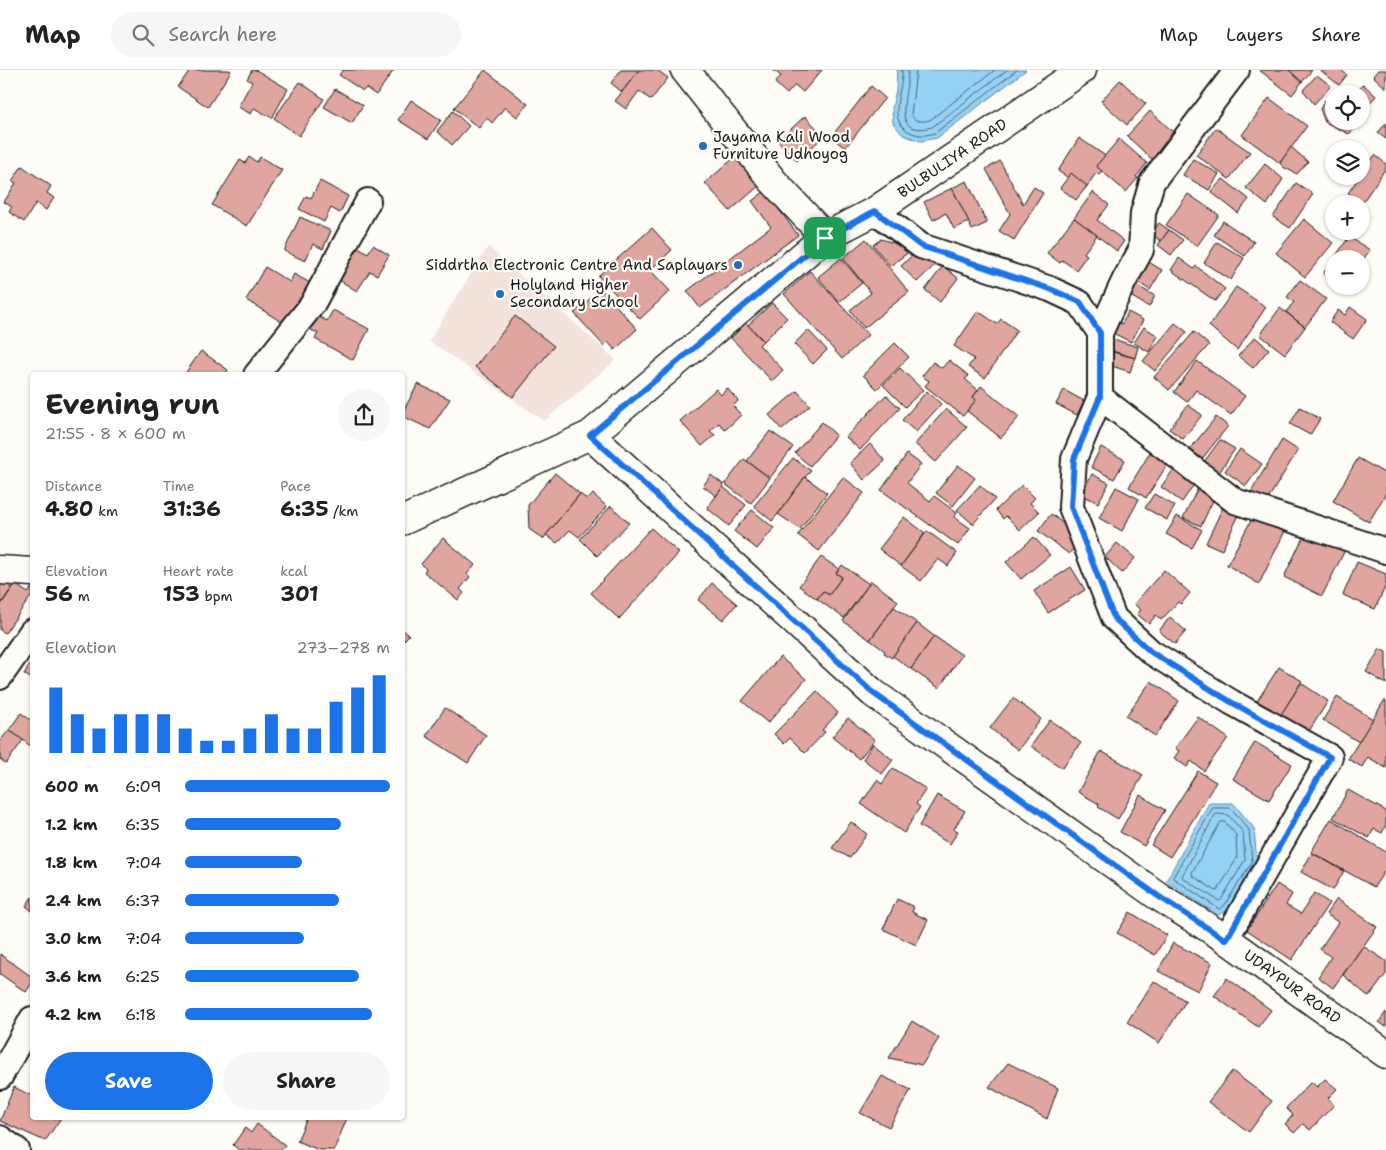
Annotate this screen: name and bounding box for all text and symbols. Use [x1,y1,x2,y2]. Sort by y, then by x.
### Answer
search box [111,12,461,57]
text: Map [25,19,81,51]
icon: search [129,21,157,49]
text: Search here [169,22,277,47]
text: Map [1160,23,1198,47]
text: Layers [1226,23,1283,47]
text: Share [1311,23,1361,47]
map controls [1325,85,1370,295]
button: locate [1325,85,1370,130]
street label: BULBULIYA ROAD [894,114,1011,203]
place label: Jayama Kali Wood Furniture Udhoyog [713,127,850,164]
marker: Jayama Kali Wood Furniture Udhoyog [697,140,709,152]
button: layers [1325,140,1370,185]
button: + [1325,195,1370,240]
pin [804,217,846,259]
icon: arrive [811,224,839,252]
button: − [1325,250,1370,295]
place label: Siddrtha Electronic Centre And Saplayars [426,255,728,275]
marker: Siddrtha Electronic Centre And Saplayars [732,259,744,271]
place label: Holyland Higher Secondary School [510,275,639,312]
marker: Holyland Higher Secondary School [494,288,506,300]
text: Evening run [45,385,220,423]
button: share [338,389,390,441]
text: 21:55 · 8 × 600 m [45,423,186,444]
text: Distance [45,477,102,495]
text: Time [163,477,195,495]
text: Pace [280,477,311,495]
text: 4.80 [45,495,94,523]
text: 31:36 [163,495,221,523]
text: 6:35 [280,495,329,523]
text: km [94,502,118,520]
text: /km [329,502,358,520]
text: Elevation [45,562,108,580]
text: Heart rate [163,562,234,580]
text: kcal [280,562,308,580]
text: 56 [45,580,73,608]
text: 153 [163,580,200,608]
text: 301 [280,580,319,608]
text: m [73,587,90,605]
text: bpm [200,587,233,605]
text: Elevation [45,637,117,658]
text: 273–278 m [296,637,390,658]
text: 600 m [45,776,99,797]
text: 6:09 [125,776,161,797]
text: 1.2 km [45,814,98,835]
text: 6:35 [125,814,160,835]
text: 1.8 km [45,852,97,873]
text: 7:04 [125,852,161,873]
text: 2.4 km [45,890,101,911]
text: 6:37 [125,890,160,911]
text: 3.0 km [45,928,101,949]
text: 7:04 [125,928,161,949]
street label: UDAYPUR ROAD [1240,945,1345,1028]
text: 3.6 km [45,966,102,987]
text: 6:25 [125,966,160,987]
text: 4.2 km [45,1004,101,1025]
text: 6:18 [125,1004,157,1025]
button: Save [45,1052,213,1110]
button: Share [223,1052,390,1110]

